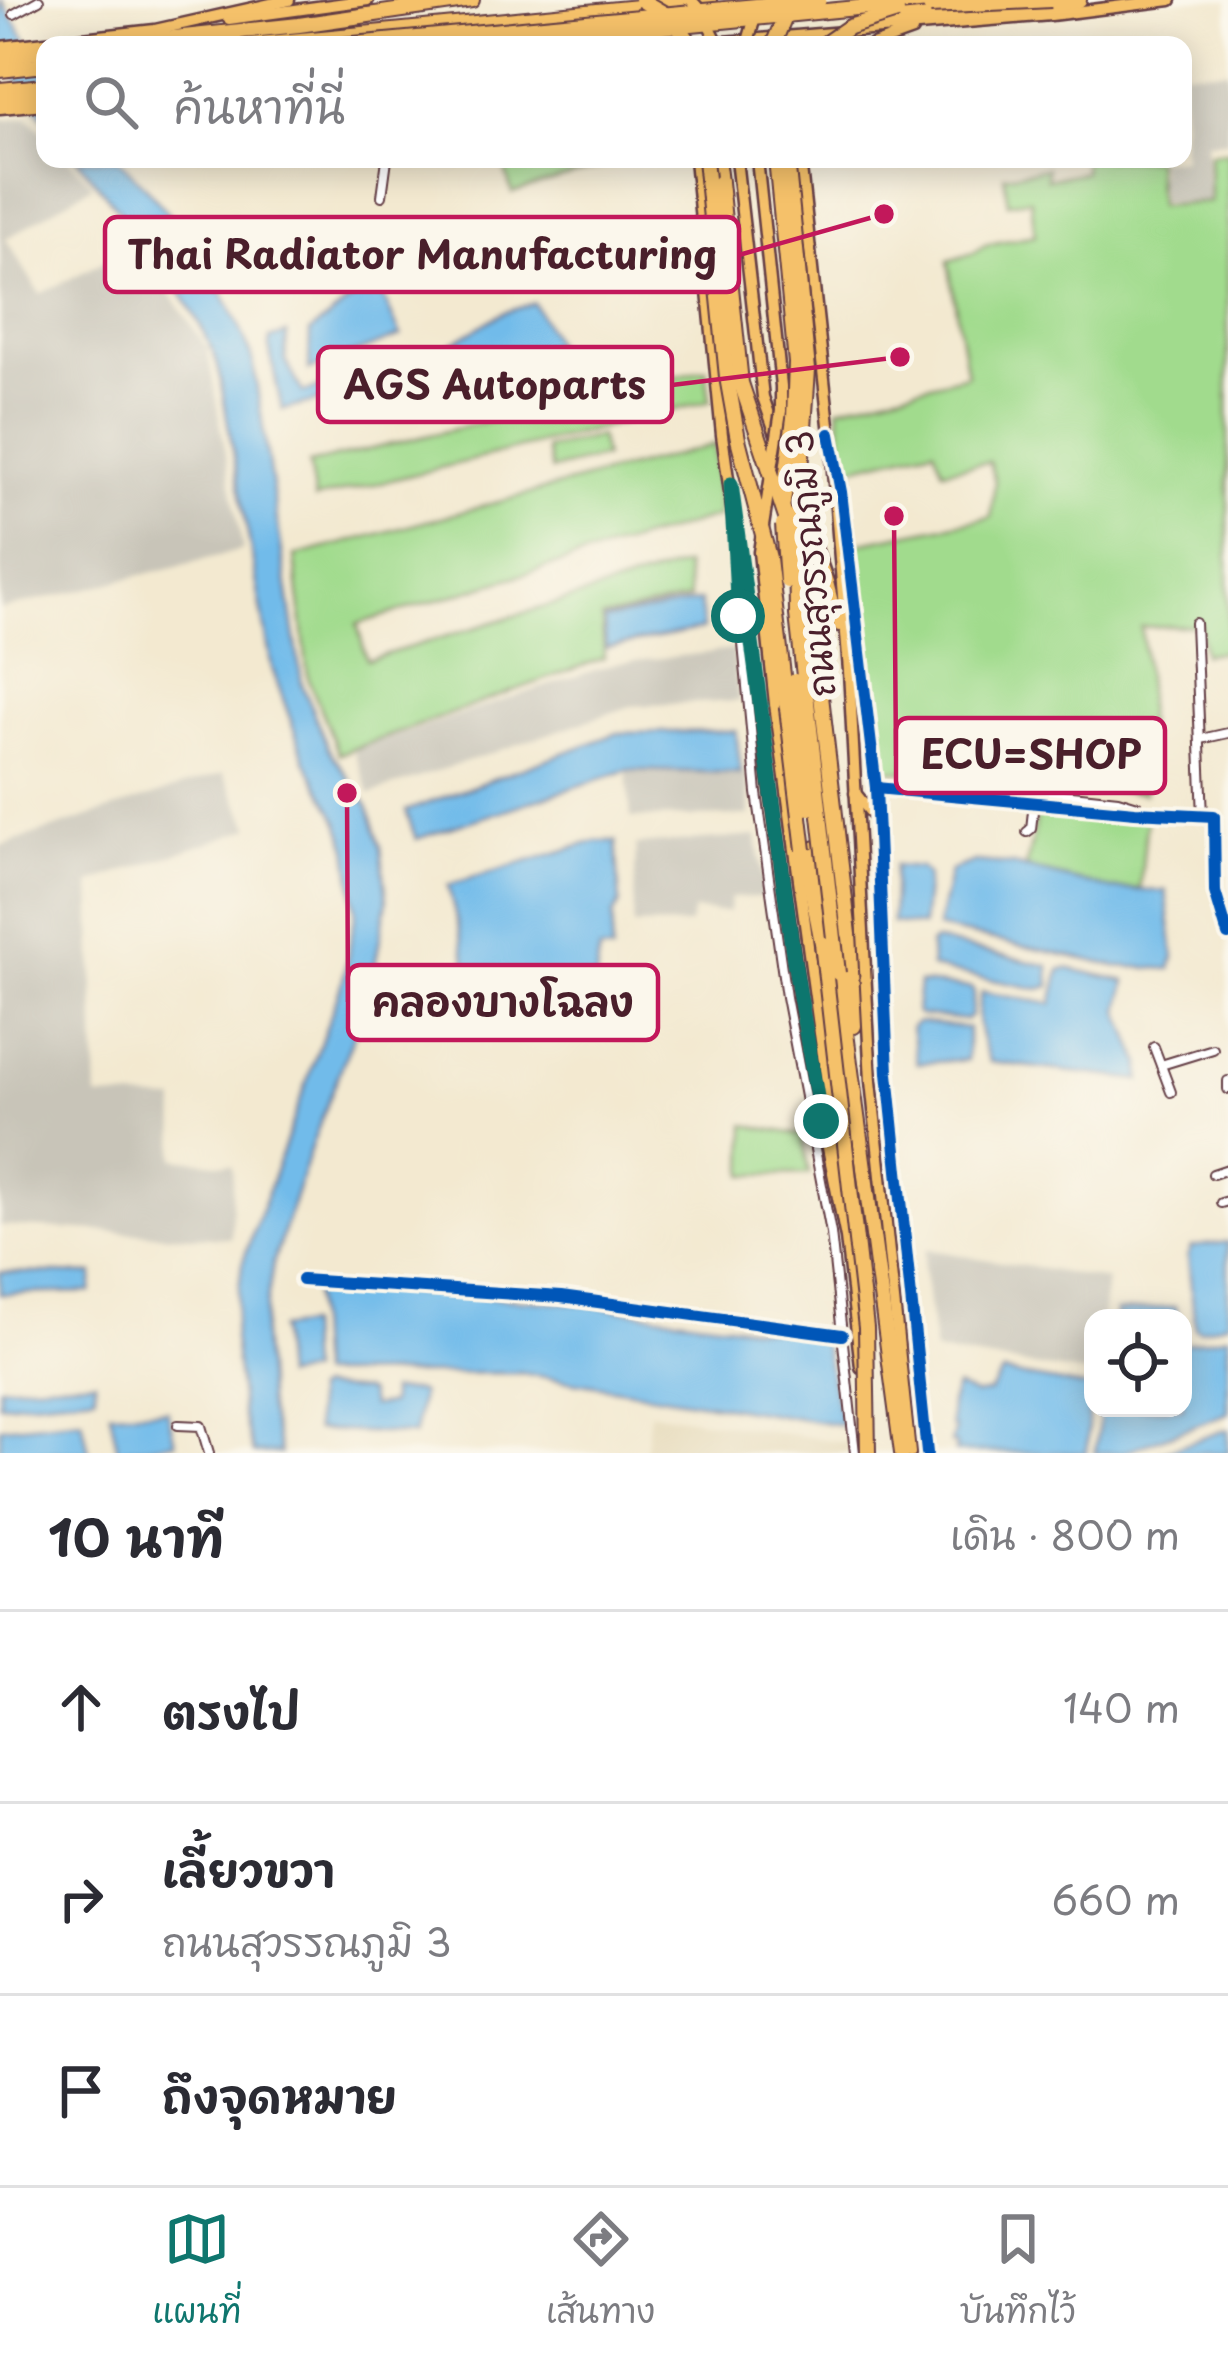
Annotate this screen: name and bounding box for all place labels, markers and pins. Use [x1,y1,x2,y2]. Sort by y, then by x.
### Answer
callout: Thai Radiator Manufacturing [105,217,739,292]
callout: AGS Autoparts [318,347,672,422]
callout: ECU=SHOP [896,718,1165,793]
callout: คลองบางโฉลง [348,965,658,1040]

